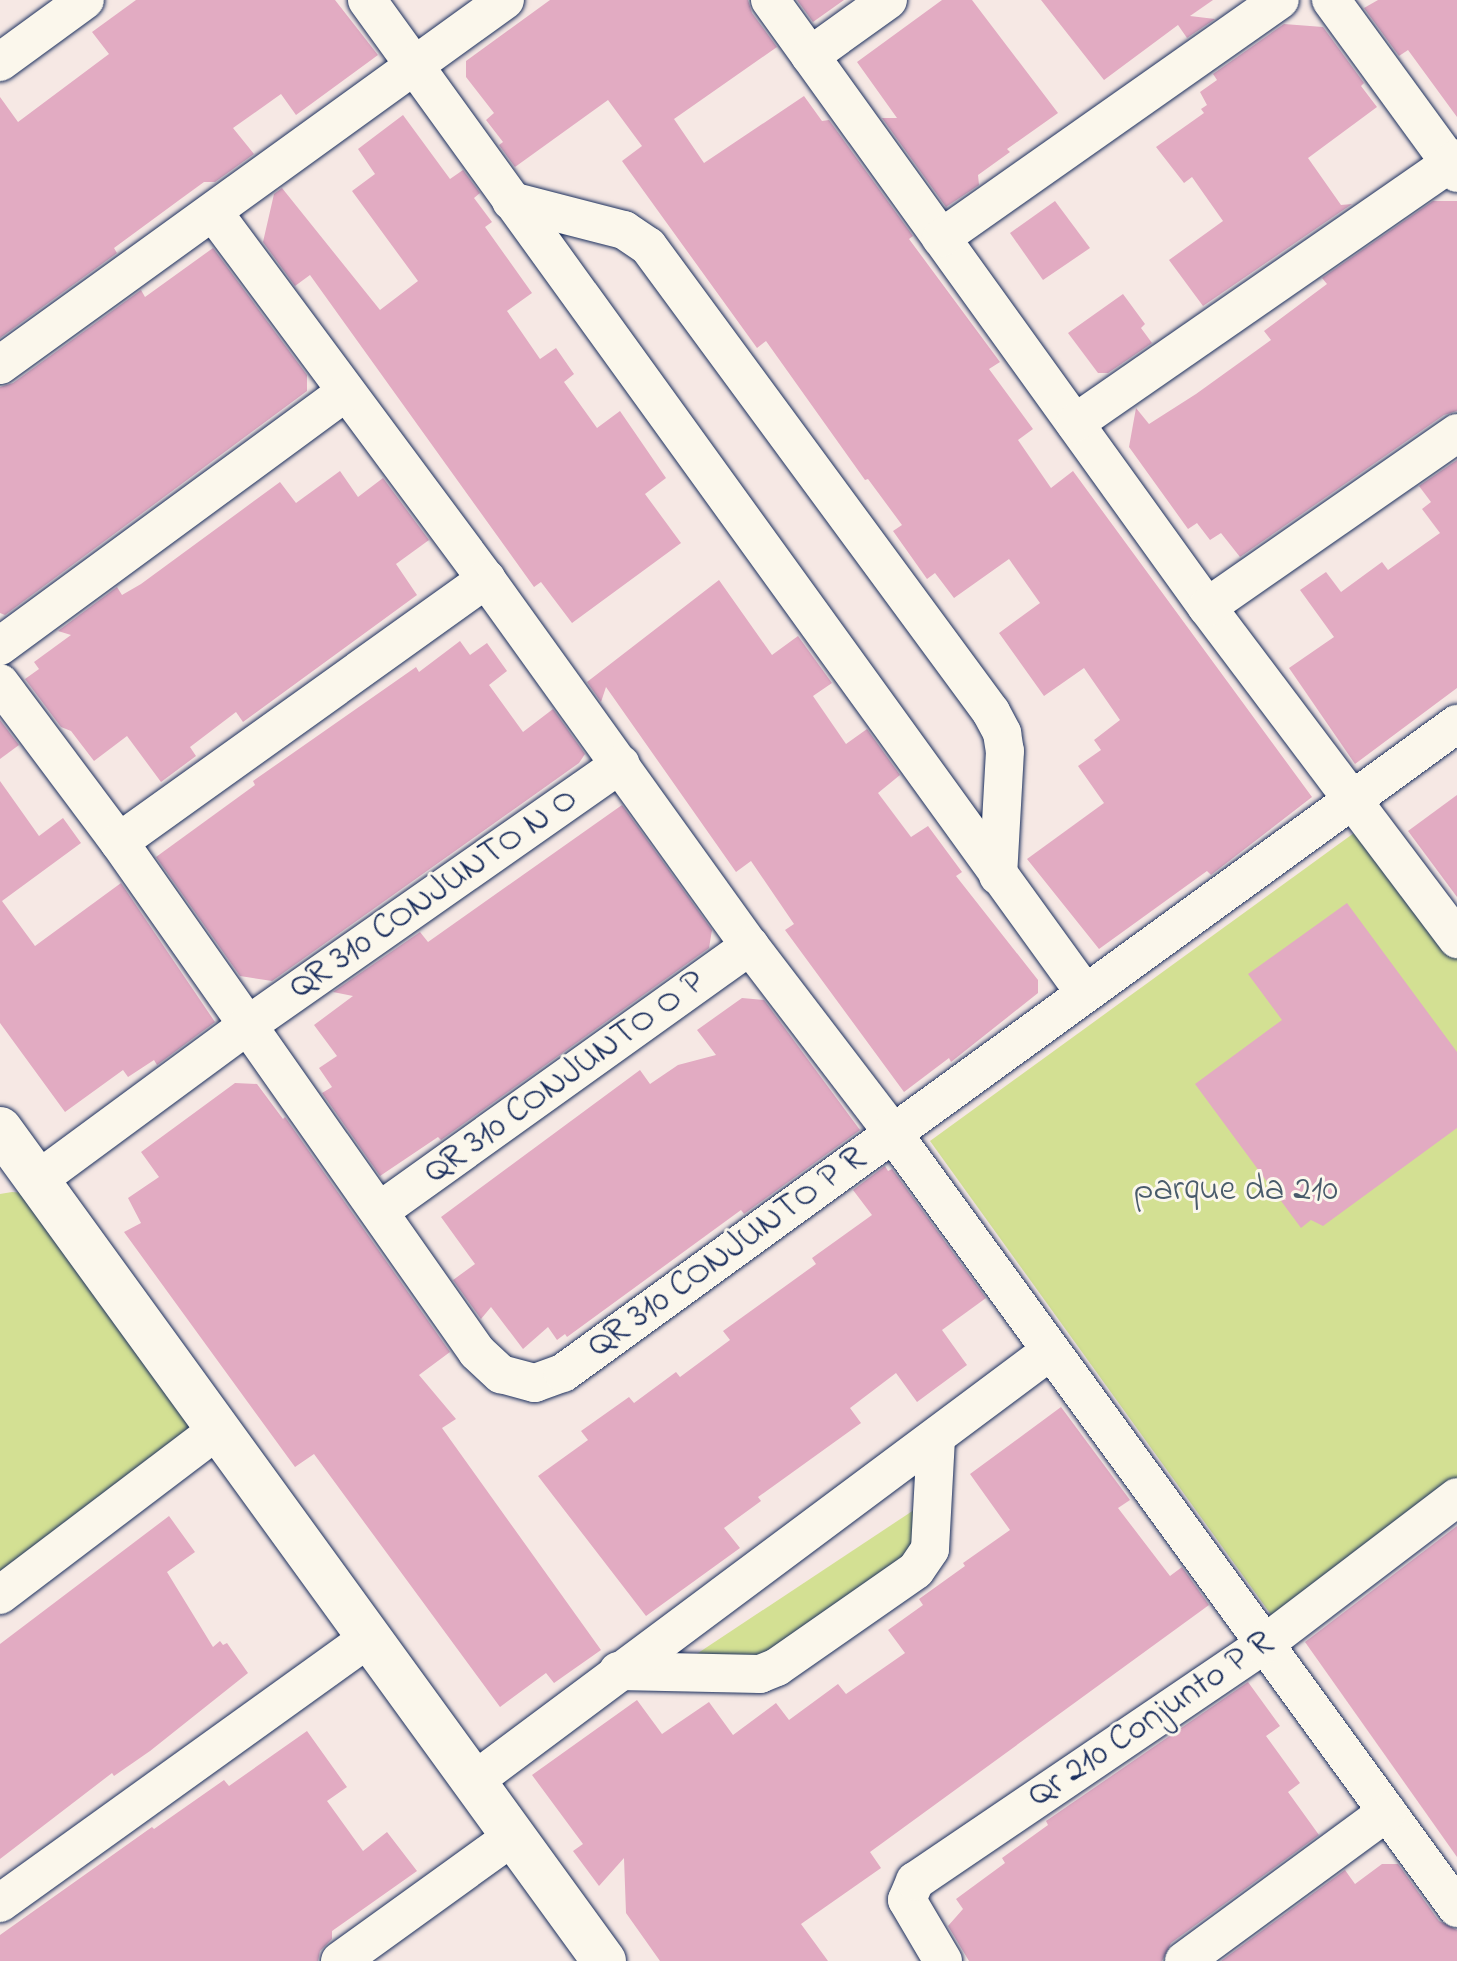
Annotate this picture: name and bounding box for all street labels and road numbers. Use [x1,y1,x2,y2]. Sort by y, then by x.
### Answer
street label: QR 310 CONJUNTO N O [281,778,587,1010]
street label: QR 310 CONJUNTO O P [416,962,714,1194]
street label: QR 310 CONJUNTO P R [580,1138,874,1368]
street label: Qr 210 Conjunto P R [1020,1622,1282,1818]

